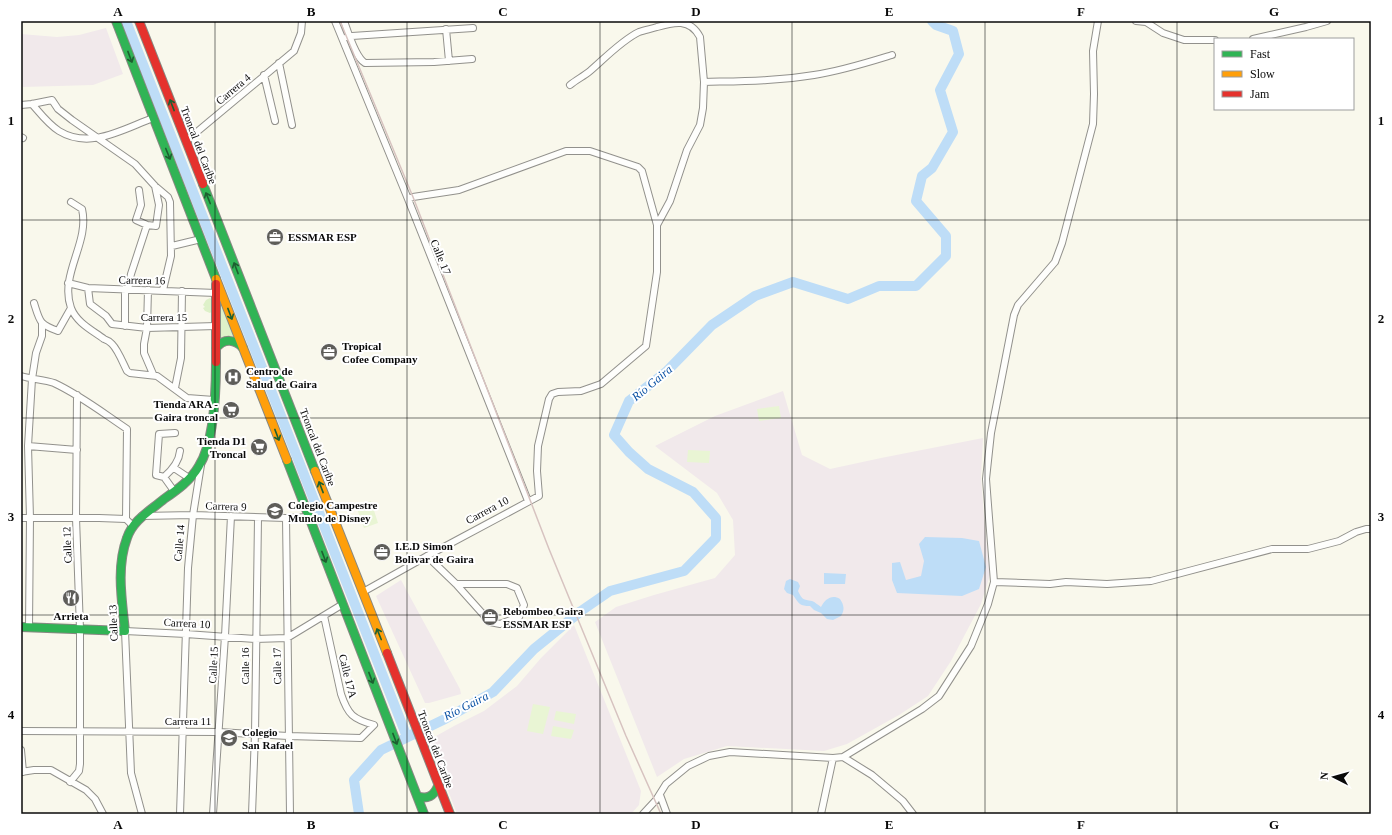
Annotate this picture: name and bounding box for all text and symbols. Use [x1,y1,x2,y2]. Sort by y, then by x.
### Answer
text: A [113,4,123,19]
text: B [307,4,316,19]
text: C [498,4,508,19]
text: D [691,4,701,19]
text: E [885,4,893,19]
text: F [1077,4,1085,19]
text: G [1269,4,1279,19]
legend [1214,38,1354,110]
text: Fast [1250,47,1271,61]
one-way arrow [127,51,135,63]
text: Slow [1250,67,1275,81]
street label: Carrera 4 [213,71,253,107]
text: Jam [1250,87,1270,101]
one-way arrow [167,99,175,111]
street label: Troncal del Caribe [179,105,219,186]
text: 1 [8,113,14,128]
text: 1 [1378,113,1384,128]
one-way arrow [164,148,172,160]
one-way arrow [203,192,211,204]
office icon: ESSMAR ESP [265,227,285,247]
place label: ESSMAR ESP [288,231,357,243]
street label: Calle 17 [429,238,454,277]
one-way arrow [231,263,239,275]
street label: Carrera 16 [119,274,166,286]
one-way arrow [227,308,235,320]
text: 2 [8,311,14,326]
street label: Carrera 15 [141,311,188,323]
text: 2 [1378,311,1384,326]
place label: Tropical Cofee Company [342,340,418,365]
office icon: Tropical Cofee Company [319,342,339,362]
water label: Río Gaira [628,362,675,405]
place label: Centro de Salud de Gaira [246,365,317,390]
hospital icon: Centro de Salud de Gaira [223,367,243,387]
place label: Tienda ARA - Gaira troncal [153,398,218,423]
supermarket icon: Tienda ARA - Gaira troncal [221,400,241,420]
street label: Troncal del Caribe [298,407,338,488]
one-way arrow [274,429,282,441]
place label: Tienda D1 Troncal [197,435,246,460]
supermarket icon: Tienda D1 Troncal [249,437,269,457]
one-way arrow [317,481,325,493]
street label: Carrera 10 [464,494,511,526]
street label: Carrera 9 [205,499,247,513]
place label: Colegio Campestre Mundo de Disney [288,499,377,524]
school or university icon: Colegio Campestre Mundo de Disney [265,501,285,521]
text: 3 [8,509,15,524]
text: 3 [1378,509,1385,524]
street label: Calle 14 [171,524,187,562]
street label: Calle 12 [60,526,74,564]
place label: I.E.D Simon Bolivar de Gaira [395,540,474,565]
office icon: I.E.D Simon Bolivar de Gaira [372,542,392,562]
one-way arrow [321,550,329,562]
restaurant icon: Arrieta [61,588,81,608]
street label: Calle 13 [106,604,120,642]
place label: Rebombeo Gaira ESSMAR ESP [503,605,584,630]
office icon: Rebombeo Gaira ESSMAR ESP [480,607,500,627]
place label: Arrieta [54,610,89,622]
street label: Carrera 10 [163,616,211,630]
one-way arrow [375,628,383,640]
street label: Calle 15 [206,646,220,684]
street label: Calle 16 [239,647,251,684]
street label: Calle 17 [271,647,283,685]
street label: Calle 17A [337,653,359,699]
one-way arrow [368,671,376,683]
water label: Río Gaira [440,689,491,724]
text: 4 [8,707,15,722]
text: 4 [1378,707,1385,722]
street label: Troncal del Caribe [416,709,456,790]
street label: Carrera 11 [165,715,211,727]
place label: Colegio San Rafael [242,726,293,751]
school or university icon: Colegio San Rafael [219,728,239,748]
one-way arrow [392,732,399,744]
north arrow [1314,757,1354,797]
text: N [1318,771,1330,781]
text: A [113,817,123,832]
text: B [307,817,316,832]
text: C [498,817,508,832]
text: D [691,817,701,832]
text: E [885,817,893,832]
text: F [1077,817,1085,832]
text: G [1269,817,1279,832]

